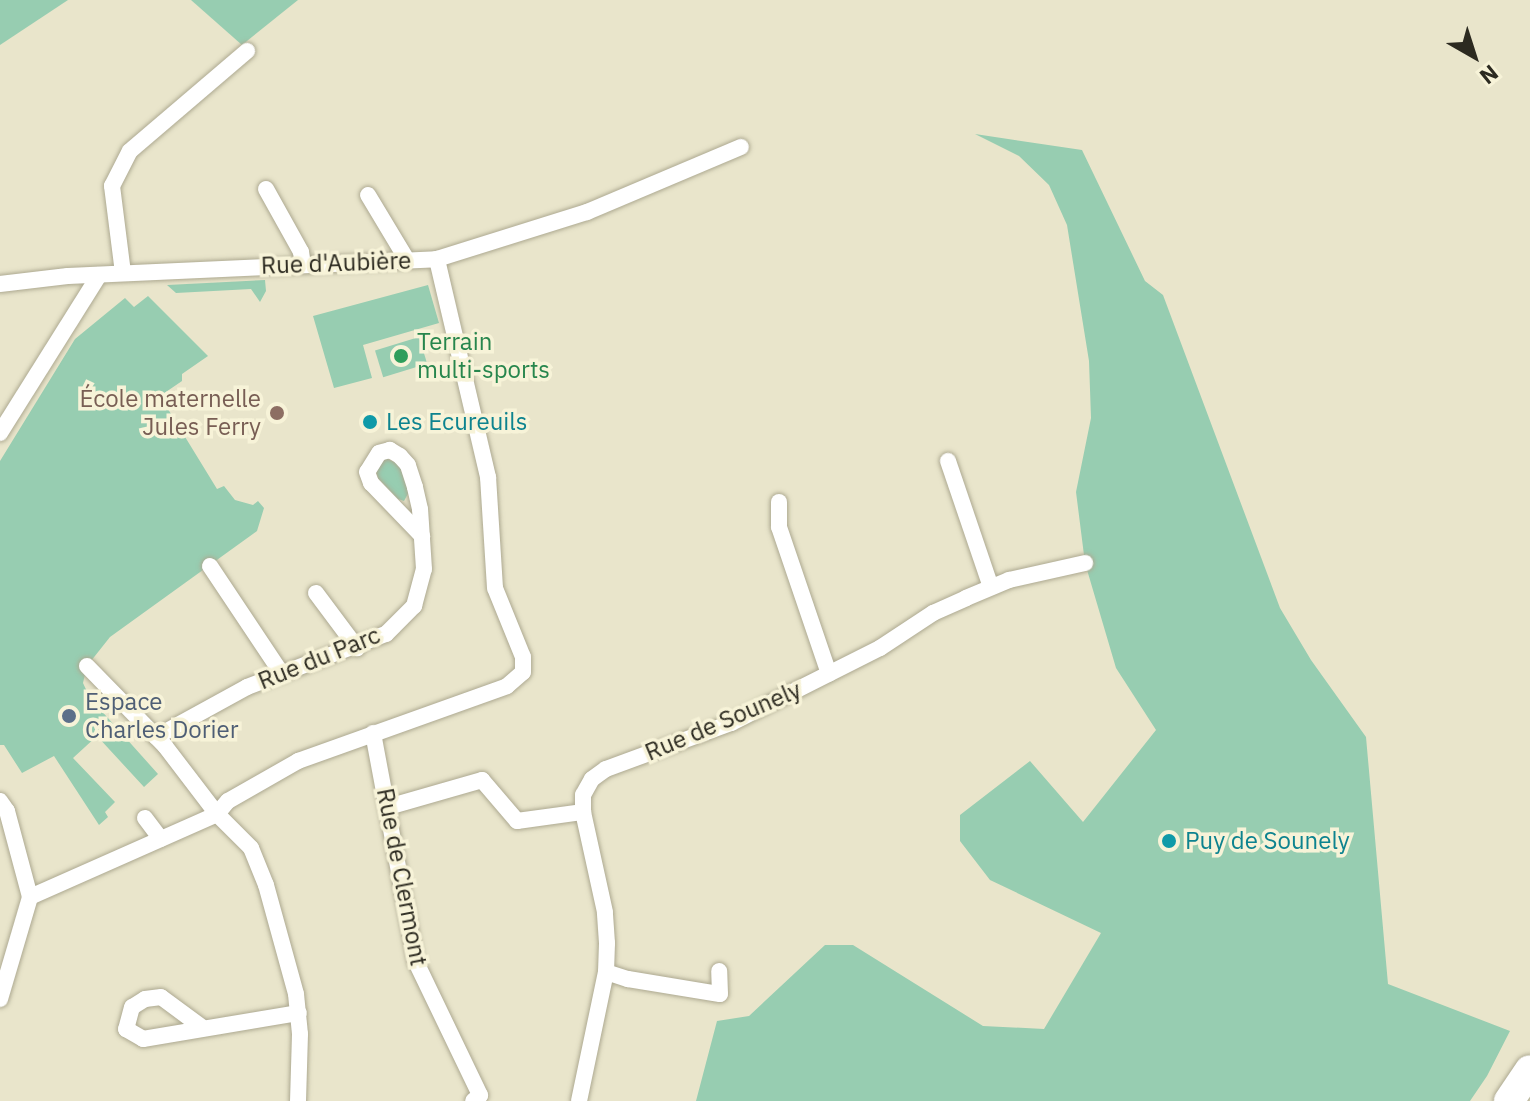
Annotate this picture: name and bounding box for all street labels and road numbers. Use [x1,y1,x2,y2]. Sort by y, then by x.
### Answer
street label: Rue d'Aubière [260,246,412,280]
street label: Rue du Parc [254,620,384,696]
street label: Rue de Sounely [641,675,805,767]
street label: Rue de Clermont [371,786,433,968]

